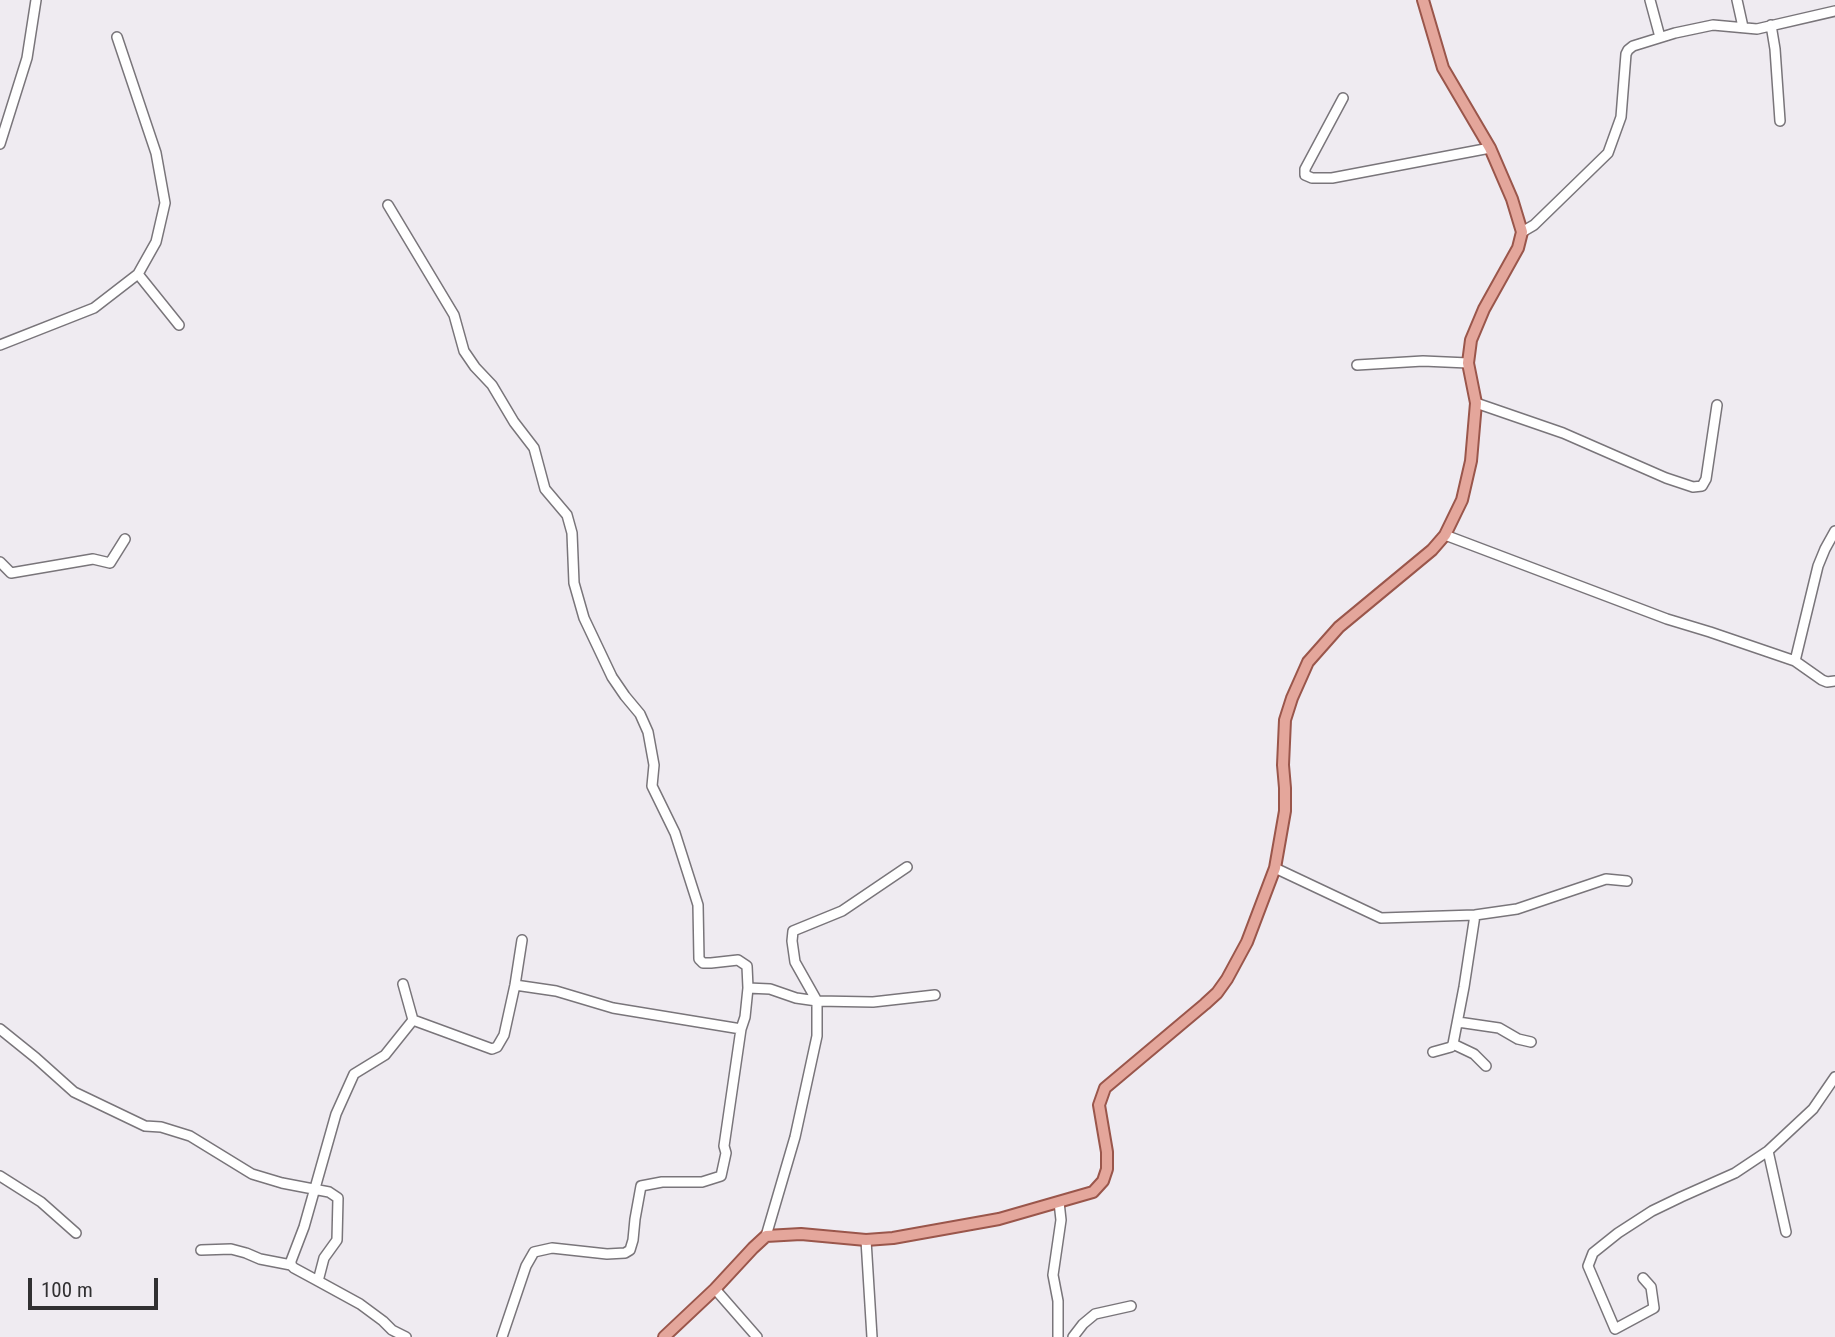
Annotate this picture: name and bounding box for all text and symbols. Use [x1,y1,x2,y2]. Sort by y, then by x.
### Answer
scale bar [32,1264,161,1308]
text: 100 m [41,1278,93,1302]

